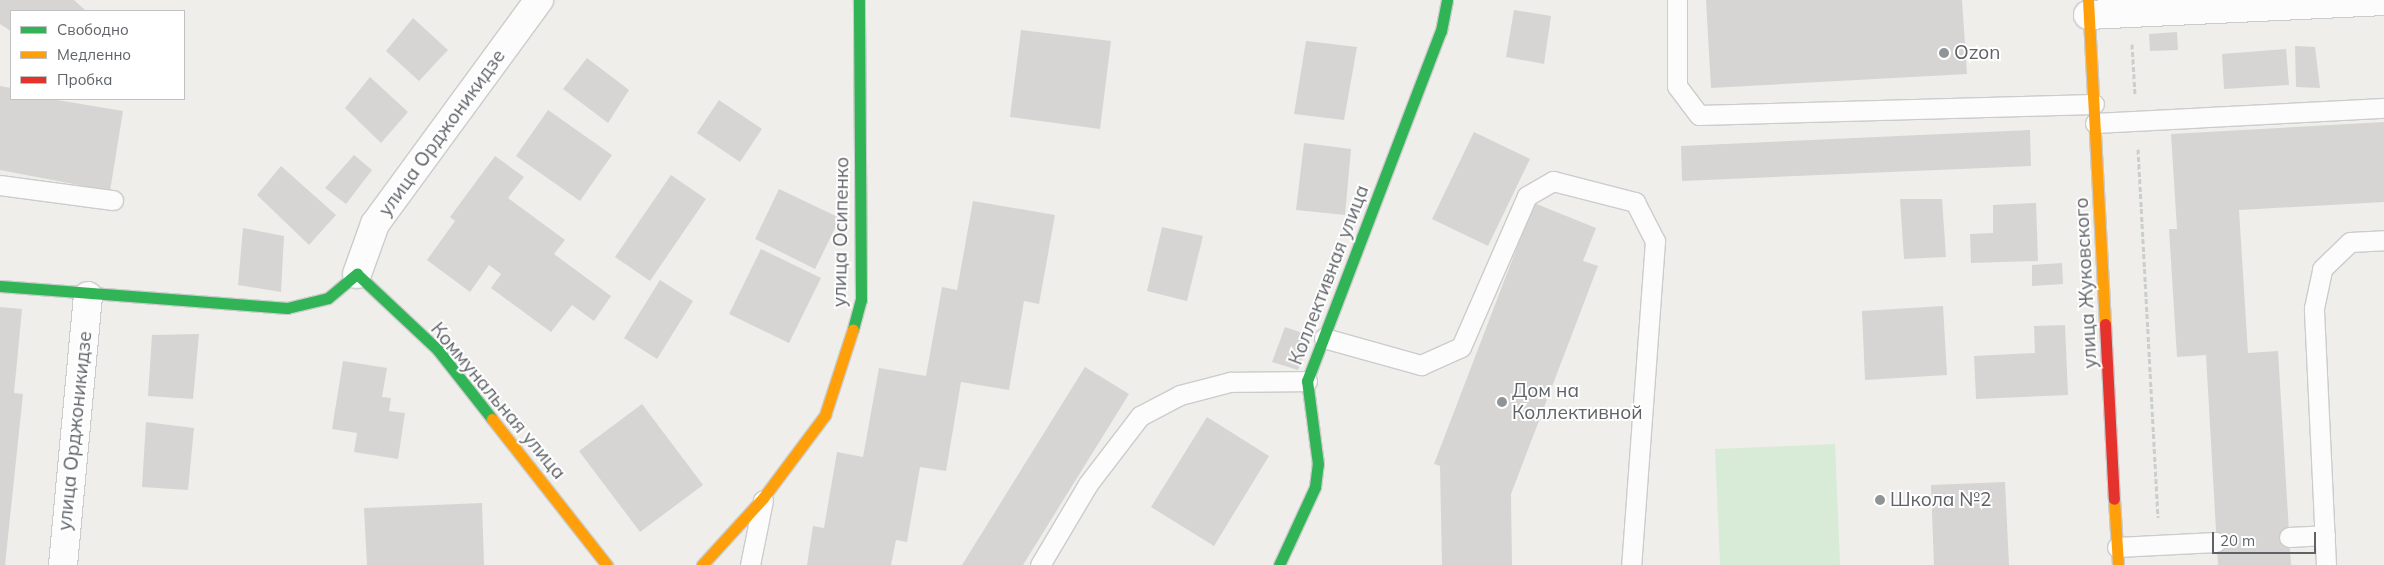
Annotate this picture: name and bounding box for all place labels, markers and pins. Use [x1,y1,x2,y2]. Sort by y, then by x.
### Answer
place label: Ozon [1954,42,2000,64]
marker: Ozon [1938,47,1950,59]
place label: Дом на Коллективной [1512,380,1643,424]
marker: Дом на Коллективной [1496,396,1508,408]
place label: Школа №2 [1890,489,1991,511]
marker: Школа №2 [1874,494,1886,506]

